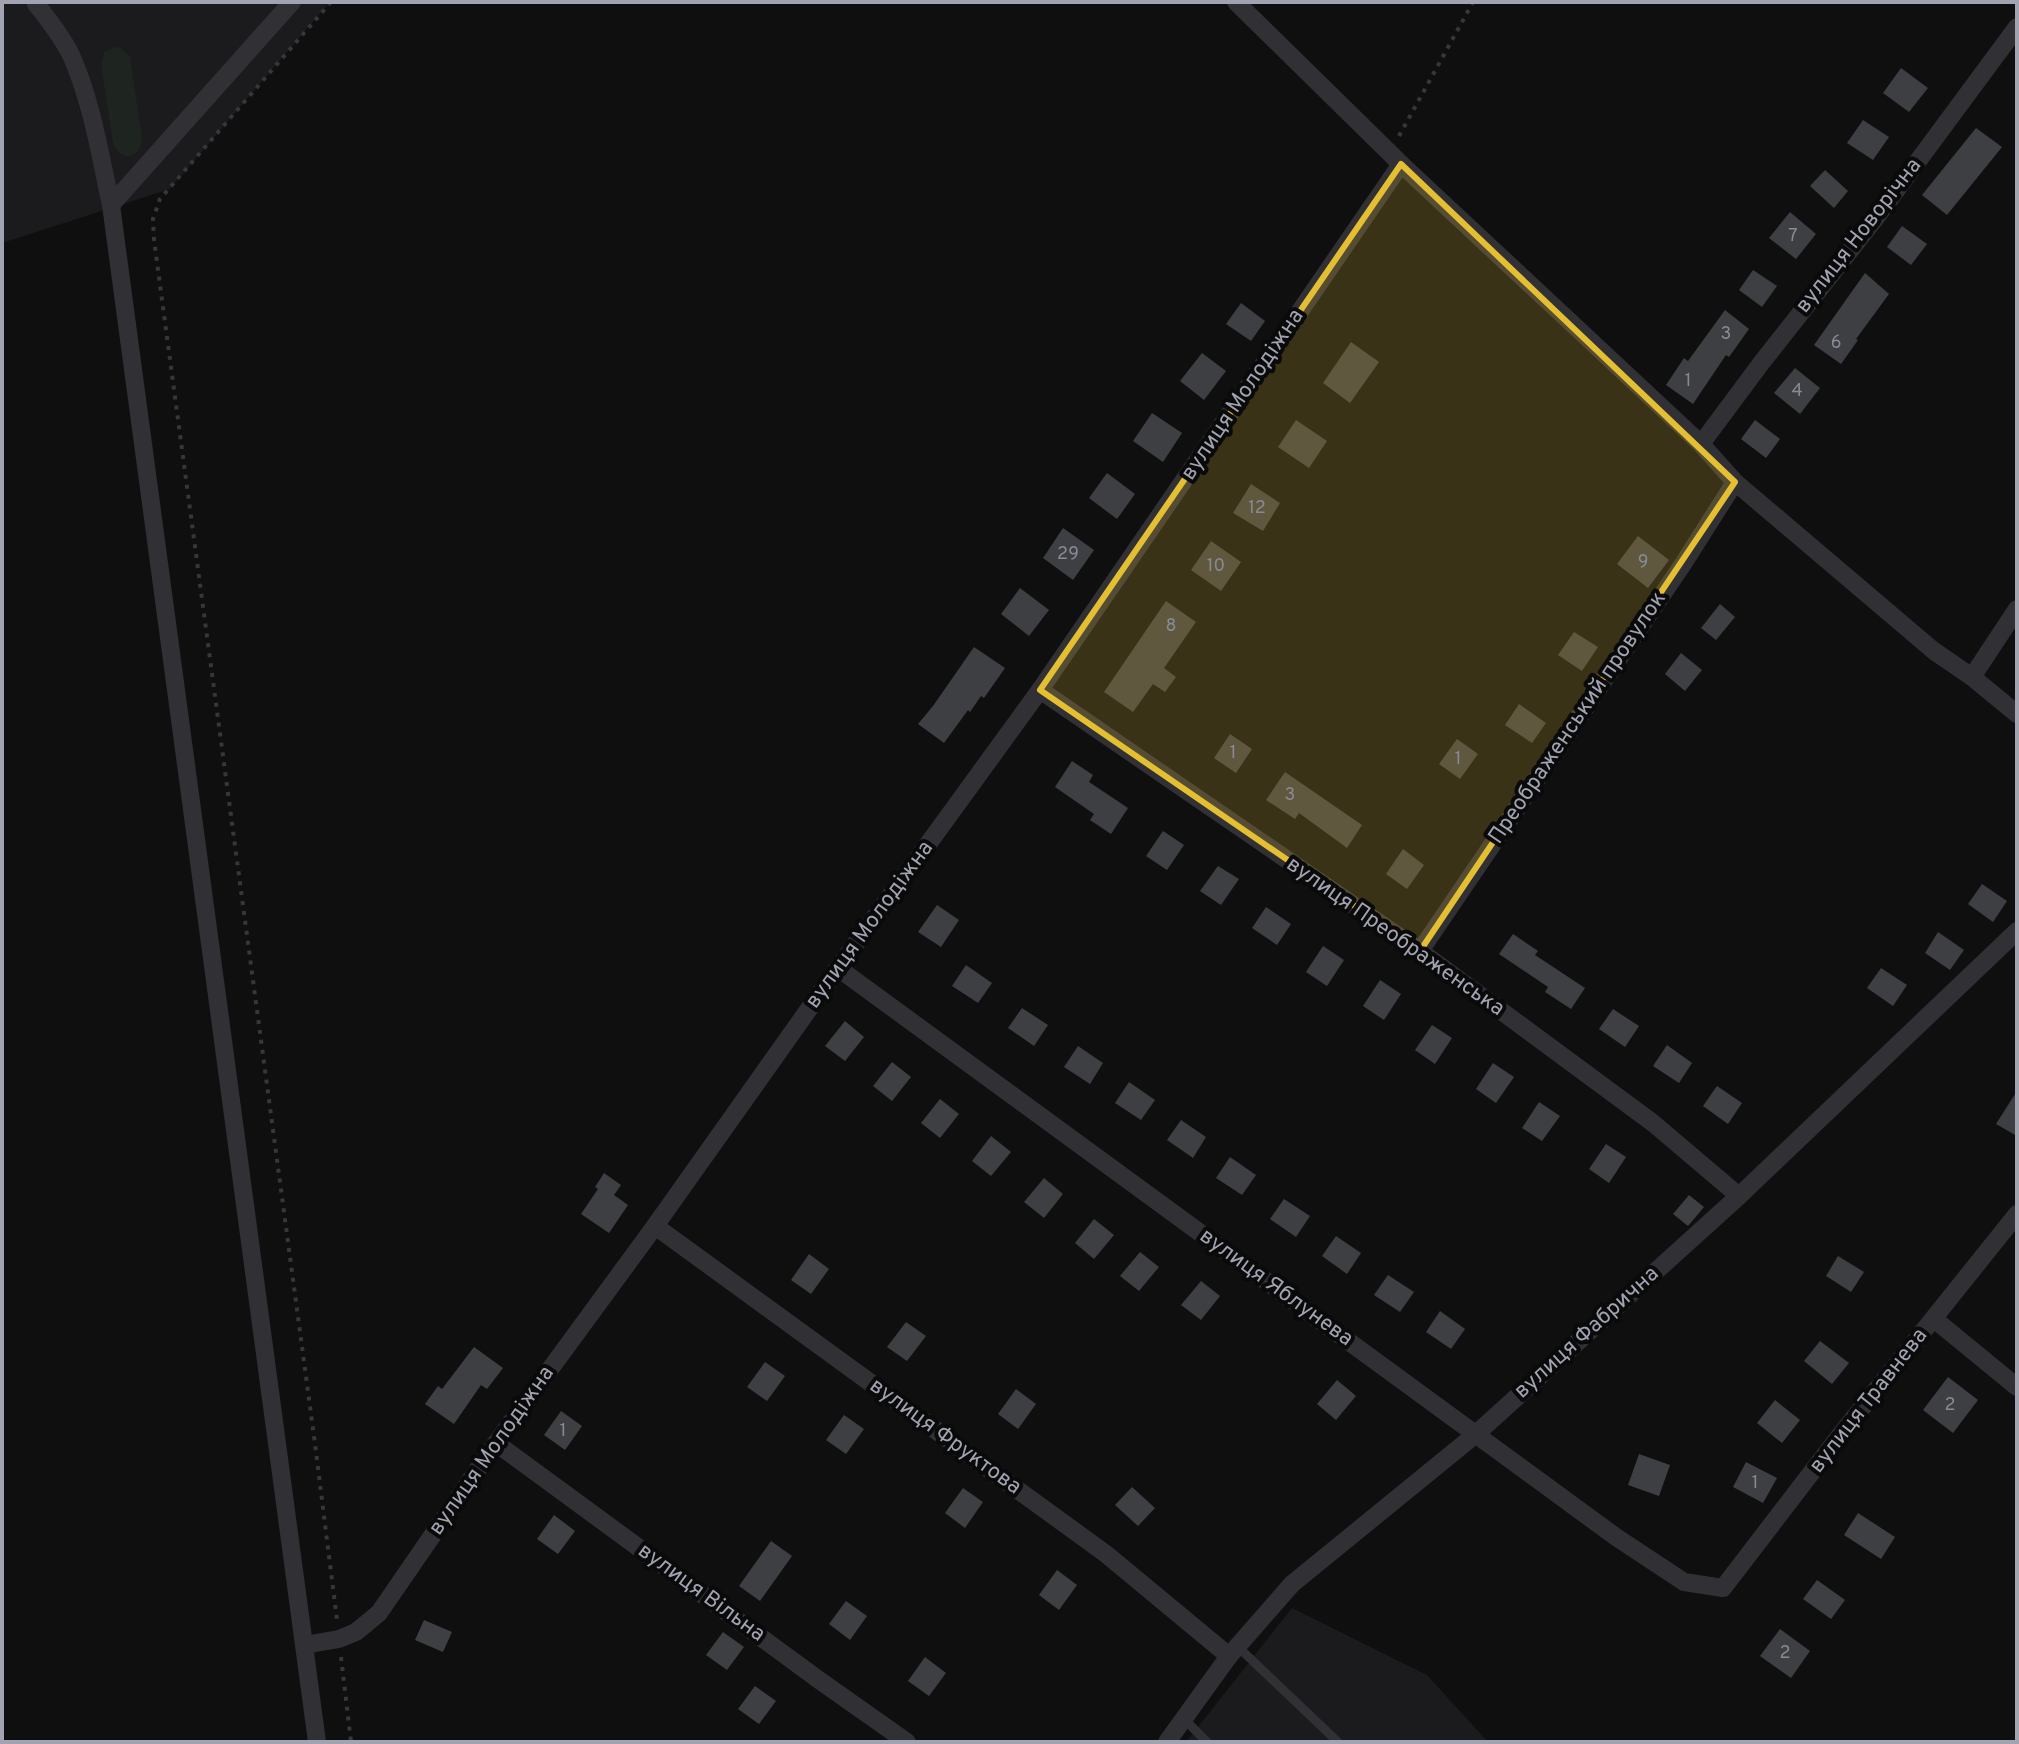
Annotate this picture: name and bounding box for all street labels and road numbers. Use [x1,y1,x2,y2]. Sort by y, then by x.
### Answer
street label: вулиця Новорічна [1790,153,1928,319]
street label: вулиця Молодіжна [1176,304,1310,486]
street label: Преображенський провулок [1483,587,1673,849]
street label: вулиця Молодіжна [800,836,940,1014]
street label: вулиця Преображенська [1281,851,1509,1023]
street label: вулиця Яблунева [1194,1223,1358,1353]
street label: вулиця Фабрична [1509,1261,1665,1405]
street label: вулиця Травнева [1804,1323,1934,1479]
street label: вулиця Молодіжна [423,1361,561,1541]
street label: вулиця Фруктова [864,1373,1026,1501]
street label: вулиця Вільна [632,1538,770,1648]

